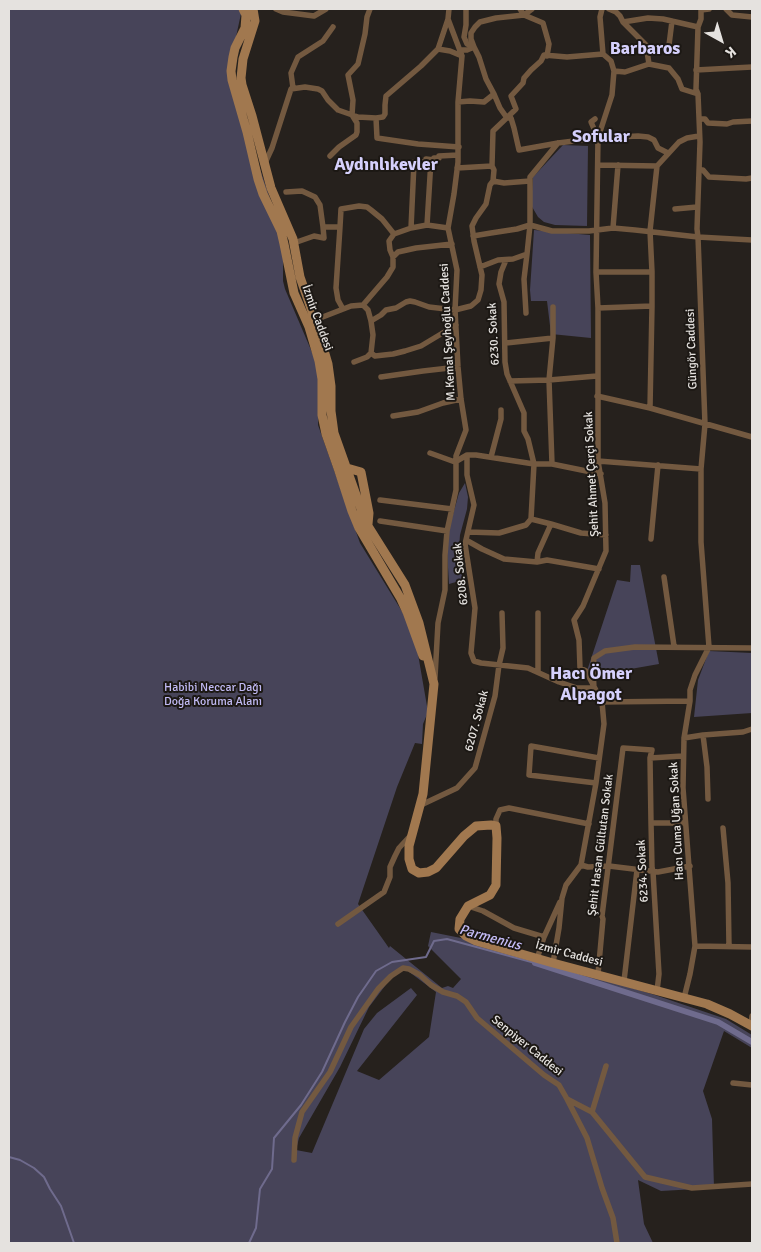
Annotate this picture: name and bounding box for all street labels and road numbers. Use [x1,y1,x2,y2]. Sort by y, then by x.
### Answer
street label: M.Kemal Şeyhoğlu Caddesi [437,263,459,401]
street label: İzmir Caddesi [298,283,336,353]
street label: 6230. Sokak [485,302,503,366]
street label: Güngör Caddesi [683,308,701,390]
street label: Şehit Ahmet Çerçi Sokak [582,411,602,537]
street label: 6208. Sokak [451,542,471,606]
street label: 6207. Sokak [462,689,492,753]
street label: Hacı Cuma Uğan Sokak [667,761,687,881]
street label: Şehit Hasan Gültutan Sokak [585,773,617,917]
street label: 6234. Sokak [634,839,652,903]
street label: İzmir Caddesi [534,938,604,970]
street label: Senpiyer Caddesi [488,1013,566,1079]

